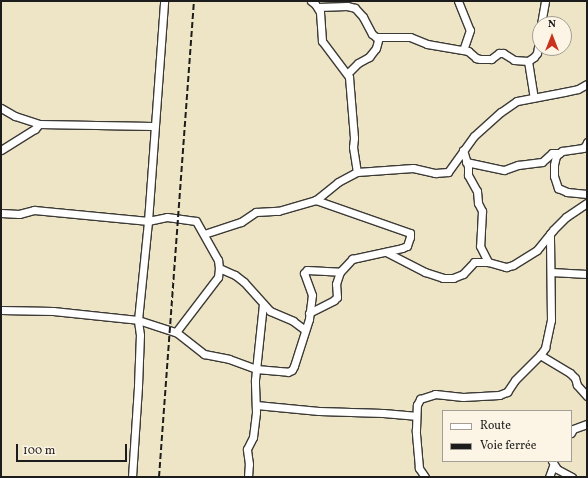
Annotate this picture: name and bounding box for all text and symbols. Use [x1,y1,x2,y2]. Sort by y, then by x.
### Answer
north arrow [532,16,572,56]
text: N [548,17,556,32]
legend [442,410,572,462]
text: Route [480,418,511,434]
scale bar [18,436,129,462]
text: Voie ferrée [480,438,536,454]
text: 100 m [23,443,55,459]

